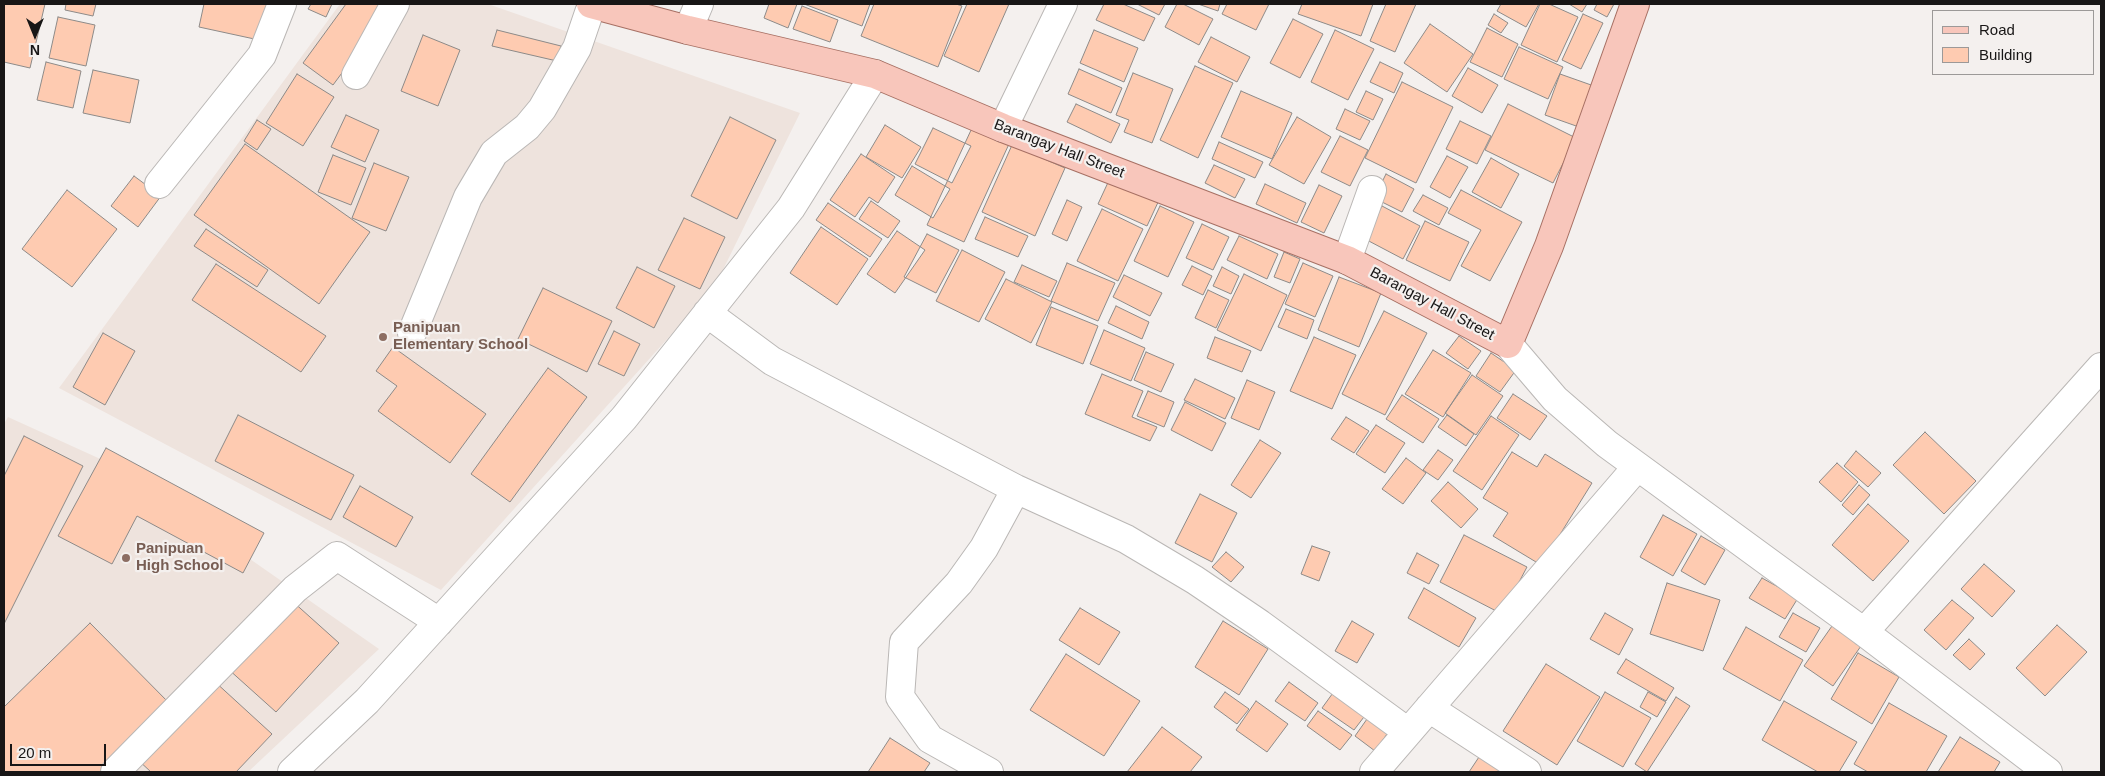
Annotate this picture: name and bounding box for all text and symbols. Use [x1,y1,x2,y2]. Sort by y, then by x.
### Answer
north arrow [10,10,60,60]
legend [1932,10,2095,75]
text: Road [1979,21,2015,38]
text: N [30,42,40,58]
text: Building [1979,46,2032,63]
street label: Barangay Hall Street [991,116,1127,182]
street label: Barangay Hall Street [1367,264,1497,344]
place label: Panipuan Elementary School [393,319,528,354]
marker: Panipuan Elementary School [377,331,389,343]
place label: Panipuan High School [136,540,223,575]
marker: Panipuan High School [120,552,132,564]
scale bar [12,734,109,766]
text: 20 m [18,744,51,761]

